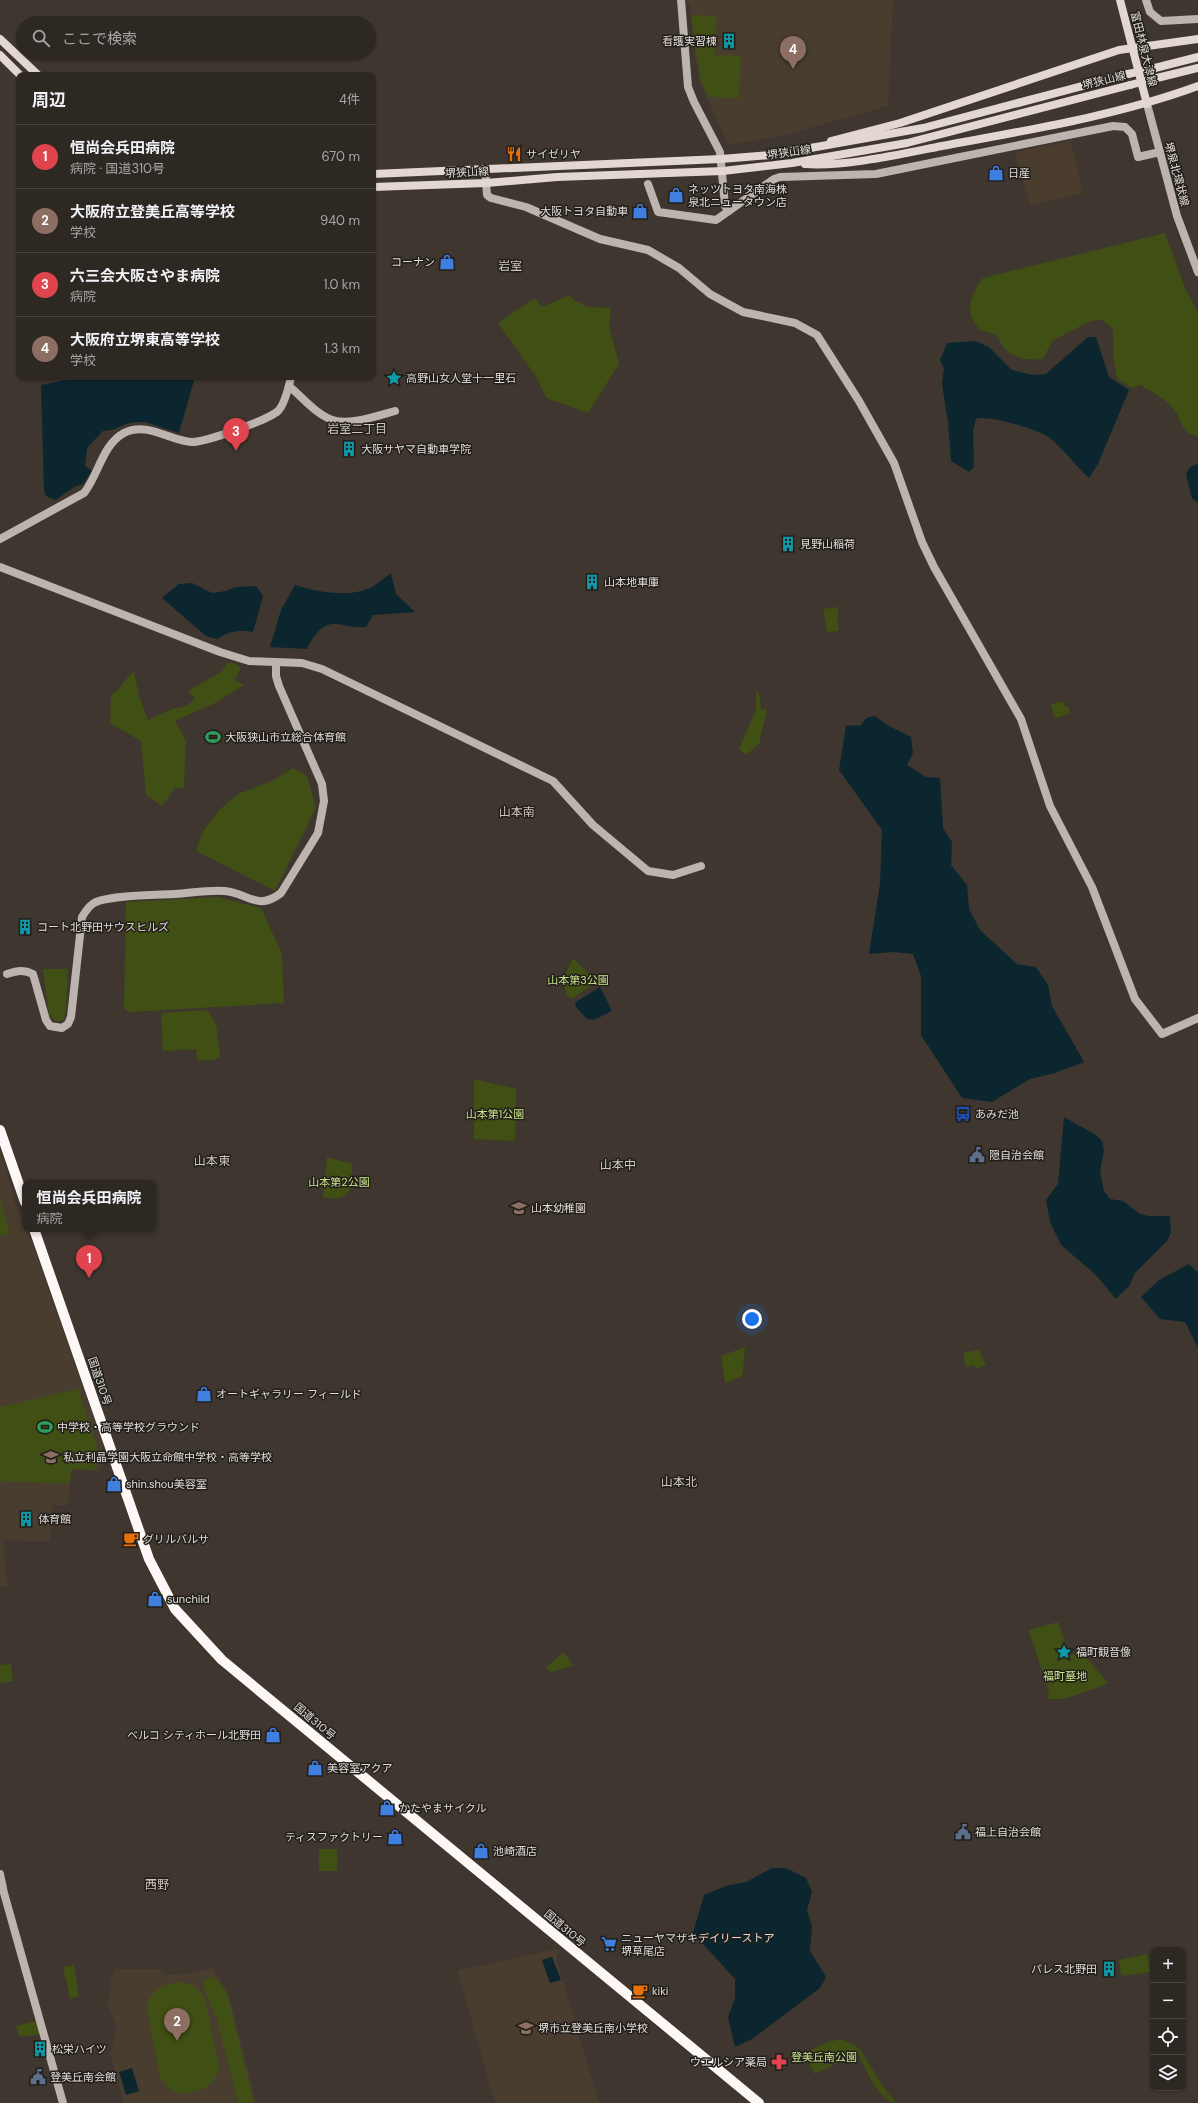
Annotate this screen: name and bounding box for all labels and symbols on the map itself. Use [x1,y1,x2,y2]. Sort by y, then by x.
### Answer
street label: 富田林泉大津線 [1128,10,1160,88]
building icon: 看護実習棟 [720,32,738,50]
place label: 看護実習棟 [662,34,717,48]
pin: 4 [780,36,806,69]
street label: 堺狭山線 [1081,68,1127,92]
street label: 堺泉北環状線 [1162,140,1192,208]
street label: 堺狭山線 [766,142,812,162]
restaurant icon: サイゼリヤ [505,145,523,163]
place label: サイゼリヤ [526,147,581,161]
street label: 堺狭山線 [445,164,489,180]
shop icon: 日産 [987,164,1005,182]
place label: 日産 [1008,166,1030,180]
place label: ネッツトヨタ南海株 泉北ニュータウン店 [688,182,787,209]
shop icon: ネッツトヨタ南海株 泉北ニュータウン店 [667,186,685,204]
shop icon: 大阪トヨタ自動車 [631,202,649,220]
place label: 大阪トヨタ自動車 [540,204,628,218]
shop icon: コーナン [438,253,456,271]
place label: コーナン [391,255,435,269]
district label: 岩室 [498,258,522,274]
place icon: 高野山女人堂十一里石 [385,369,403,387]
place label: 高野山女人堂十一里石 [406,371,516,385]
pin: 3 [223,418,249,451]
district label: 岩室二丁目 [327,421,387,437]
building icon: 大阪サヤマ自動車学院 [340,440,358,458]
place label: 大阪サヤマ自動車学院 [361,442,471,456]
building icon: 見野山稲荷 [779,535,797,553]
place label: 見野山稲荷 [800,537,855,551]
building icon: 山本地車庫 [583,573,601,591]
place label: 山本地車庫 [604,575,659,589]
sports icon: 大阪狭山市立総合体育館 [204,728,222,746]
place label: 大阪狭山市立総合体育館 [225,730,346,744]
district label: 山本南 [499,804,535,820]
building icon: コート北野田サウスヒルズ [16,918,34,936]
place label: コート北野田サウスヒルズ [37,920,169,934]
park label: 山本第3公園 [547,973,609,987]
bus stop icon: あみだ池 [954,1105,972,1123]
park label: 山本第1公園 [466,1107,524,1121]
place label: あみだ池 [975,1107,1019,1121]
public building icon: 隠自治会館 [968,1146,986,1164]
place label: 隠自治会館 [989,1148,1044,1162]
district label: 山本東 [194,1153,230,1169]
district label: 山本中 [600,1157,636,1173]
park label: 山本第2公園 [308,1175,370,1189]
school or university icon: 山本幼稚園 [510,1199,528,1217]
place label: 山本幼稚園 [531,1201,586,1215]
pin: 1 [76,1245,102,1278]
your location [742,1309,762,1329]
street label: 国道310号 [85,1355,115,1407]
shop icon: オートギャラリー フィールド [195,1385,213,1403]
place label: オートギャラリー フィールド [216,1387,362,1401]
sports icon: 中学校・高等学校グラウンド [36,1418,54,1436]
place label: 中学校・高等学校グラウンド [57,1420,200,1434]
school or university icon: 私立利晶学園大阪立命館中学校・高等学校 [42,1448,60,1466]
place label: 私立利晶学園大阪立命館中学校・高等学校 [63,1450,272,1464]
district label: 山本北 [661,1474,697,1490]
shop icon: shin.shou美容室 [105,1475,123,1493]
place label: shin.shou美容室 [126,1477,207,1491]
building icon: 体育館 [17,1510,35,1528]
place label: 体育館 [38,1512,71,1526]
cafe icon: グリルバルサ [122,1530,140,1548]
place label: グリルバルサ [143,1532,209,1546]
shop icon: sunchild [146,1590,164,1608]
place label: sunchild [167,1592,210,1606]
place icon: 福町観音像 [1055,1643,1073,1661]
place label: 福町観音像 [1076,1645,1131,1659]
park label: 福町墓地 [1043,1669,1087,1683]
street label: 国道310号 [291,1699,339,1743]
shop icon: ベルコ シティホール北野田 [264,1726,282,1744]
place label: ベルコ シティホール北野田 [127,1728,261,1742]
shop icon: 美容室アクア [306,1759,324,1777]
place label: 美容室アクア [327,1761,392,1775]
shop icon: かたやまサイクル [378,1799,396,1817]
place label: かたやまサイクル [399,1801,486,1815]
public building icon: 福上自治会館 [954,1823,972,1841]
place label: 福上自治会館 [975,1825,1041,1839]
shop icon: ティスファクトリー [386,1828,404,1846]
place label: ティスファクトリー [285,1830,383,1844]
shop icon: 池崎酒店 [472,1842,490,1860]
place label: 池崎酒店 [493,1844,537,1858]
district label: 西野 [145,1877,169,1893]
street label: 国道310号 [541,1906,589,1950]
place label: ニューヤマザキデイリーストア 堺草尾店 [621,1931,774,1958]
supermarket icon: ニューヤマザキデイリーストア 堺草尾店 [600,1935,618,1953]
building icon: パレス北野田 [1100,1960,1118,1978]
place label: パレス北野田 [1031,1962,1097,1976]
cafe icon: kiki [631,1982,649,2000]
place label: kiki [652,1984,668,1998]
pin: 2 [164,2008,190,2041]
school or university icon: 堺市立登美丘南小学校 [517,2019,535,2037]
place label: 堺市立登美丘南小学校 [538,2021,648,2035]
building icon: 松栄ハイツ [31,2040,49,2058]
place label: 松栄ハイツ [52,2042,107,2056]
park label: 登美丘南公園 [791,2050,857,2064]
pharmacy icon: ウエルシア薬局 [770,2053,788,2071]
place label: ウエルシア薬局 [690,2055,767,2069]
public building icon: 登美丘南会館 [29,2068,47,2086]
place label: 登美丘南会館 [50,2070,116,2084]

